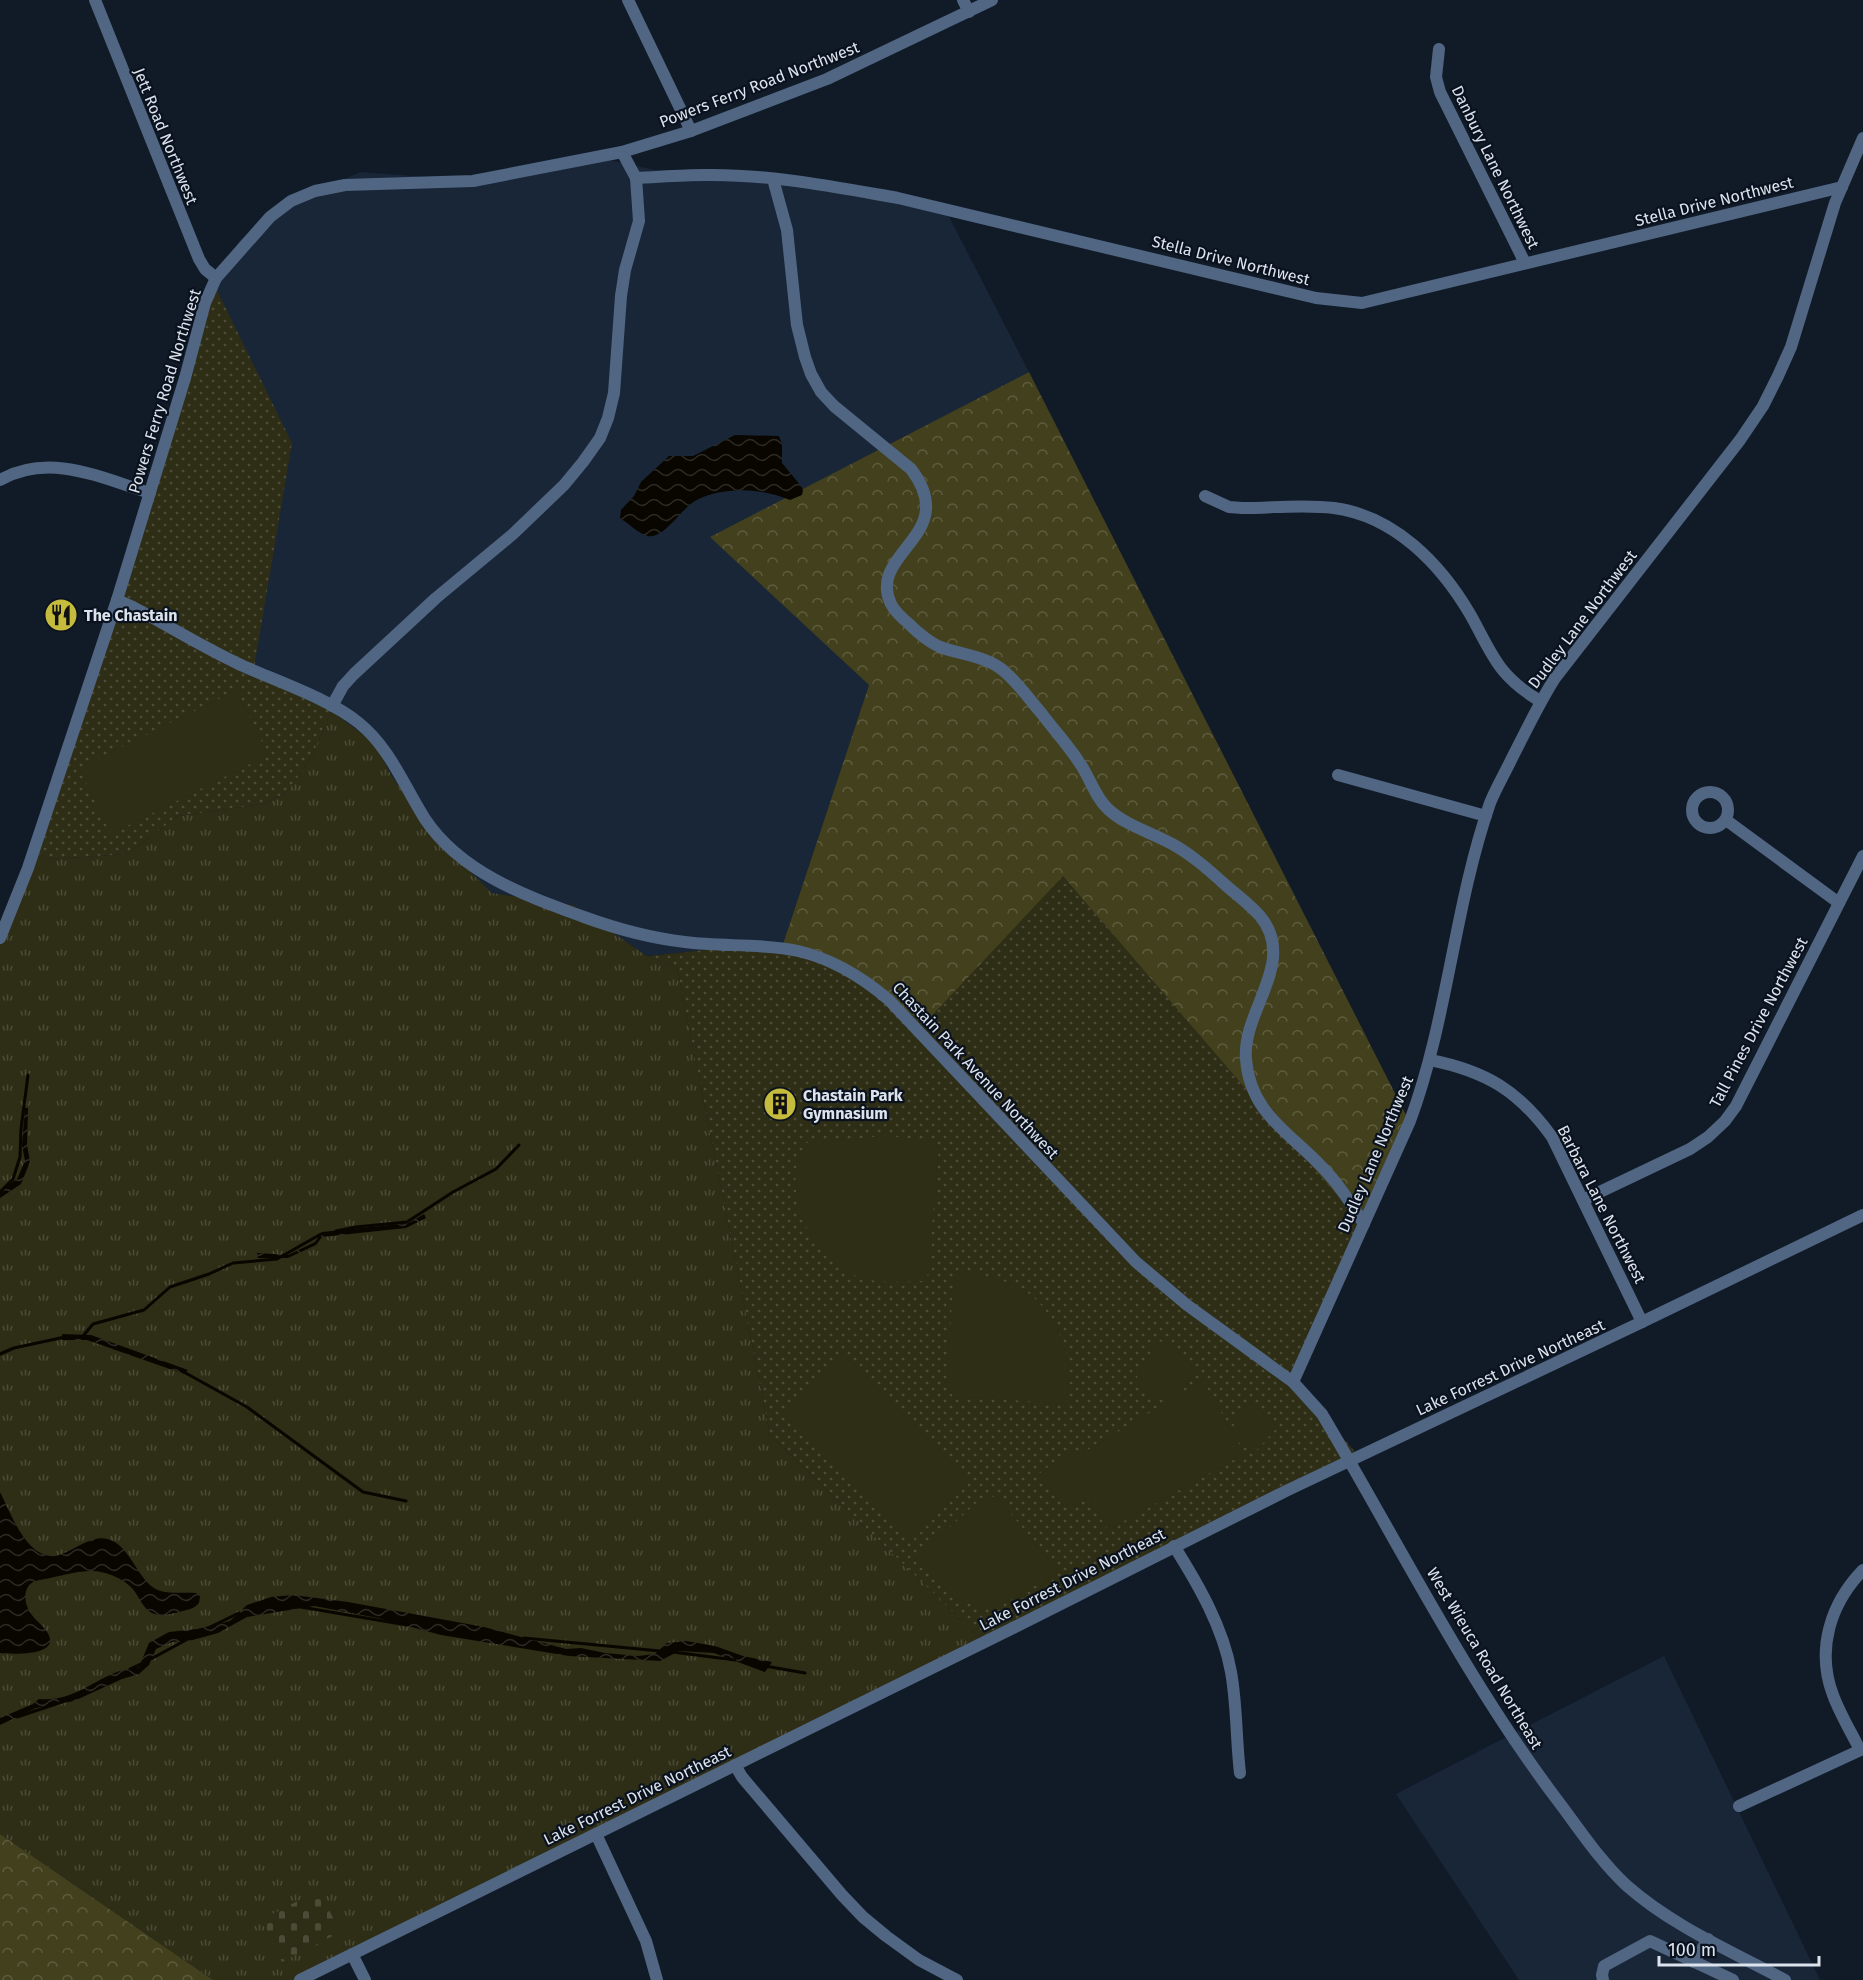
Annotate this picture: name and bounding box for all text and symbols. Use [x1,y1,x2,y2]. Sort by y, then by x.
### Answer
street label: Powers Ferry Road Northwest [657,37,862,131]
street label: Jett Road Northwest [129,65,202,207]
street label: Danbury Lane Northwest [1448,83,1543,252]
street label: Stella Drive Northwest [1633,173,1795,230]
street label: Stella Drive Northwest [1150,232,1312,289]
street label: Powers Ferry Road Northwest [124,286,205,496]
street label: Dudley Lane Northwest [1524,546,1641,692]
restaurant icon: The Chastain [43,597,79,633]
place label: The Chastain [84,606,178,625]
street label: Tall Pines Drive Northwest [1705,934,1812,1111]
street label: Chastain Park Avenue Northwest [889,978,1063,1163]
street label: Dudley Lane Northwest [1334,1073,1417,1235]
building icon: Chastain Park Gymnasium [762,1086,798,1122]
place label: Chastain Park Gymnasium [803,1086,903,1123]
street label: Barbara Lane Northwest [1553,1122,1650,1287]
street label: Lake Forrest Drive Northeast [1413,1315,1608,1420]
street label: Lake Forrest Drive Northeast [976,1524,1168,1635]
street label: West Wieuca Road Northeast [1423,1564,1547,1753]
street label: Lake Forrest Drive Northeast [540,1742,734,1849]
scale bar [1659,1929,1820,1967]
text: 100 m [1668,1939,1716,1961]

